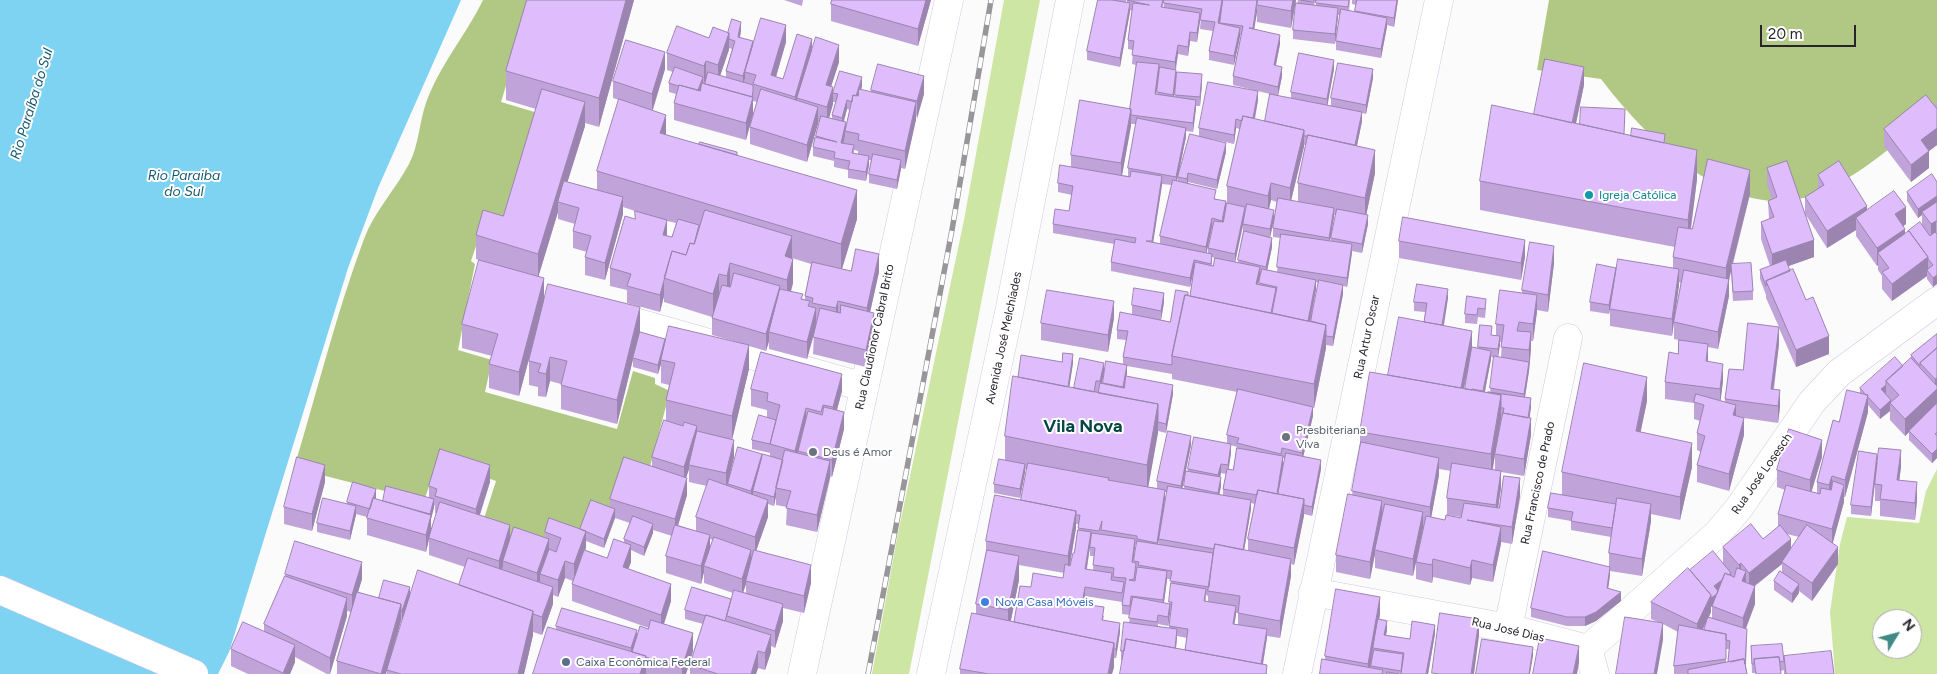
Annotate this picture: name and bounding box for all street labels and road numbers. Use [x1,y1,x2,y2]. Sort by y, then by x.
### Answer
street label: Rua Claudionor Cabral Brito [853,263,897,411]
street label: Avenida José Melchíades [983,270,1025,406]
street label: Rua Artur Oscar [1351,294,1383,380]
street label: Rua Francisco de Prado [1518,420,1558,546]
street label: Rua José Losesch [1729,431,1795,517]
street label: Rua José Dias [1470,615,1546,645]

